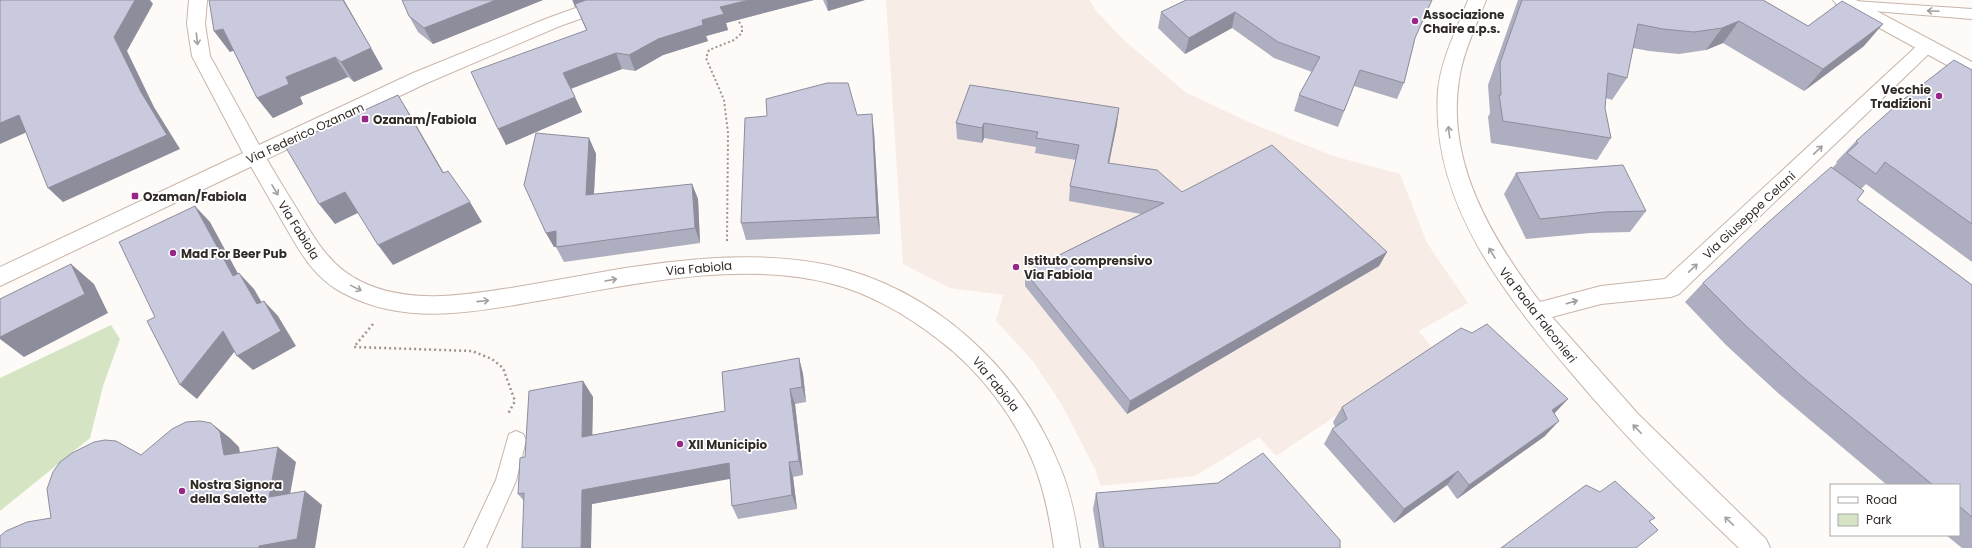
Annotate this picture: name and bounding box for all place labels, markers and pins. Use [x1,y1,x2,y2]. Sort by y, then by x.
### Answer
place label: Associazione Chaire a.p.s. [1423,6,1505,37]
marker: Associazione Chaire a.p.s. [1410,16,1420,26]
place label: Vecchie Tradizioni [1870,81,1932,112]
marker: Vecchie Tradizioni [1934,91,1944,101]
place label: Ozanam/Fabiola [373,111,477,128]
marker: Ozanam/Fabiola [360,114,370,124]
place label: Ozaman/Fabiola [143,188,247,205]
marker: Ozaman/Fabiola [130,191,140,201]
place label: Mad For Beer Pub [181,245,287,262]
marker: Mad For Beer Pub [168,248,178,258]
place label: Istituto comprensivo Via Fabiola [1024,252,1153,283]
marker: Istituto comprensivo Via Fabiola [1011,262,1021,272]
place label: XII Municipio [688,436,767,453]
marker: XII Municipio [675,439,685,449]
place label: Nostra Signora della Salette [190,476,282,507]
marker: Nostra Signora della Salette [177,486,187,496]

